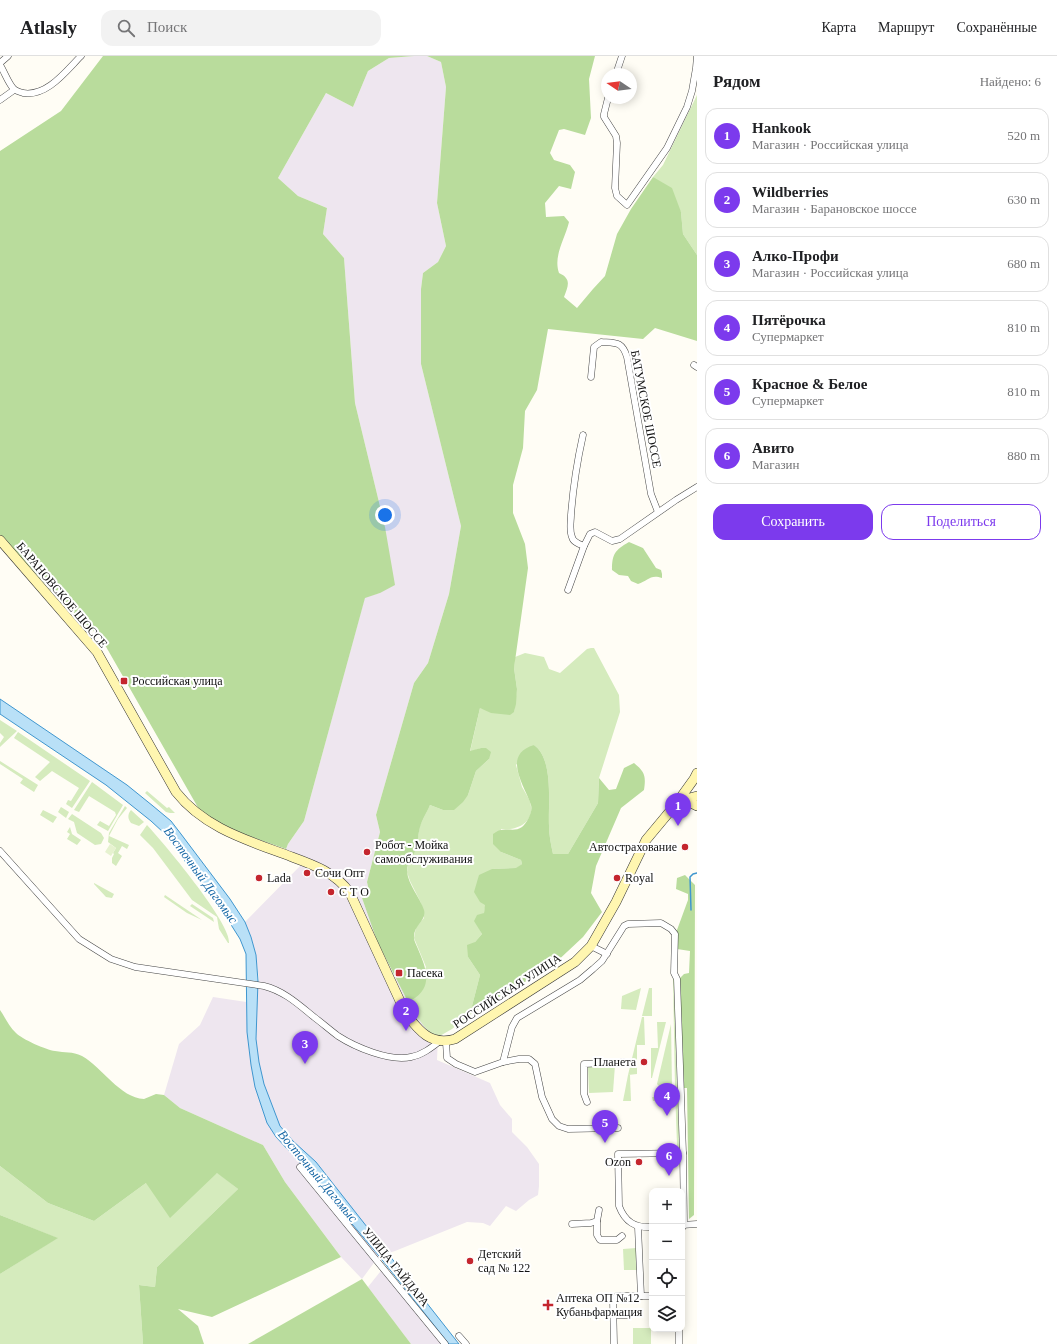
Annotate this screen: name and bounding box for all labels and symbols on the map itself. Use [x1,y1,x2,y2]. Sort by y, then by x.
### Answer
north arrow [601,68,637,104]
street label: БАТУМСКОЕ ШОССЕ [628,349,664,469]
your location [375,505,395,525]
street label: БАРАНОВСКОЕ ШОССЕ [14,539,110,651]
place label: Российская улица [132,674,223,688]
marker: Российская улица [119,676,129,686]
pin: 1 [665,793,691,826]
water label: Восточный Дагомыс [161,824,241,926]
place label: Робот - Мойка самообслуживания [375,838,473,866]
place label: Автострахование [589,840,677,854]
marker: Автострахование [680,842,690,852]
marker: Робот - Мойка самообслуживания [362,847,372,857]
place label: Сочи Опт [315,866,365,880]
marker: Сочи Опт [302,868,312,878]
place label: Lada [267,871,292,885]
place label: Royal [625,871,654,885]
marker: Lada [254,873,264,883]
marker: Royal [612,873,622,883]
place label: С Т О [339,885,369,899]
marker: С Т О [326,887,336,897]
street label: РОССИЙСКАЯ УЛИЦА [450,951,564,1031]
place label: Пасека [407,966,443,980]
marker: Пасека [394,968,404,978]
pin: 2 [393,998,419,1031]
pin: 3 [292,1031,318,1064]
place label: Планета [594,1055,637,1069]
marker: Планета [639,1057,649,1067]
pin: 4 [654,1083,680,1116]
pin: 5 [592,1110,618,1143]
water label: Восточный Дагомыс [275,1127,361,1225]
pin: 6 [656,1143,682,1176]
place label: Ozon [605,1155,631,1169]
marker: Ozon [634,1157,644,1167]
street label: УЛИЦА ГАЙДАРА [360,1225,432,1310]
place label: Детский сад № 122 [478,1247,530,1275]
marker: Детский сад № 122 [465,1256,475,1266]
place label: Аптека ОП №12 Кубаньфармация [556,1291,643,1319]
marker: Аптека ОП №12 Кубаньфармация [543,1300,553,1310]

